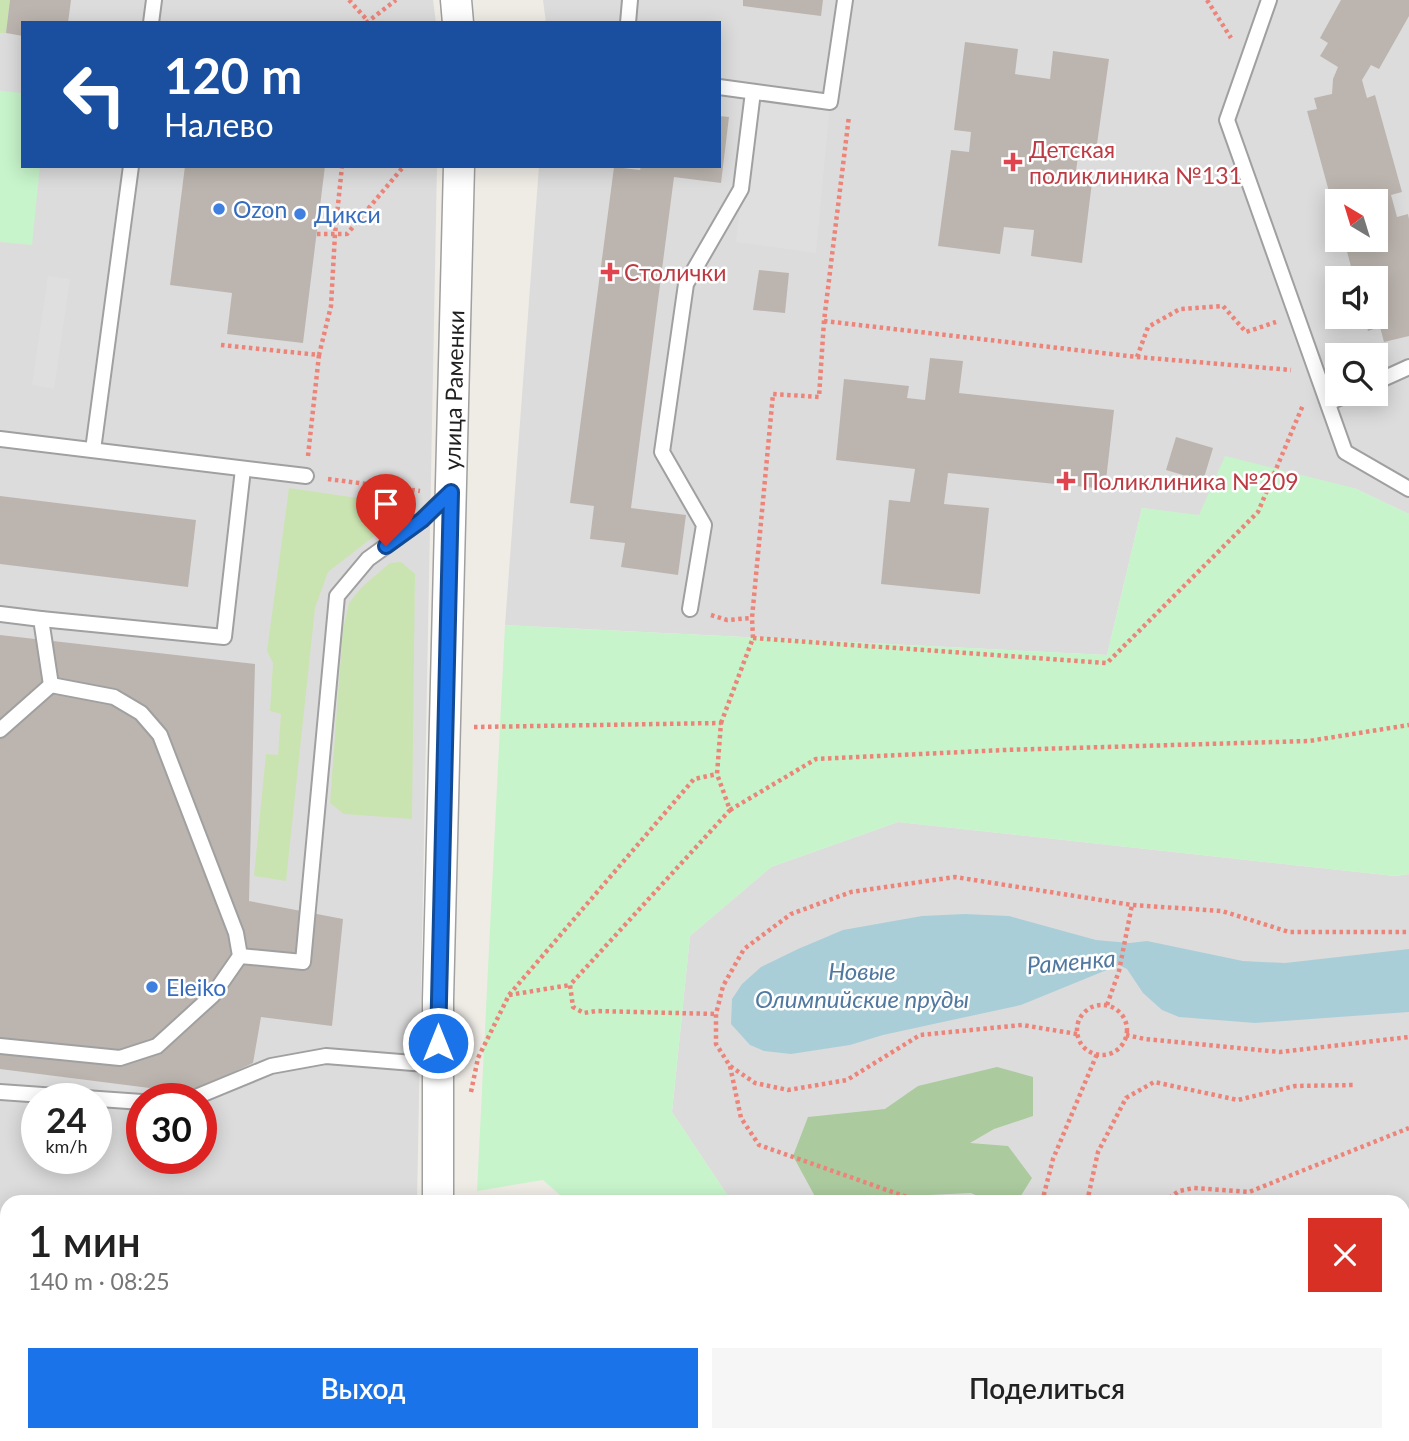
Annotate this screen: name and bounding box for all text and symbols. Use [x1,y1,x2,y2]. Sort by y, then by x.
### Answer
text: 120 m [164,46,302,104]
icon: left [49,49,140,140]
text: Налево [164,105,274,144]
place label: Детская поликлиника №131 [1029,135,1242,189]
marker: Детская поликлиника №131 [1003,152,1023,172]
north arrow [1325,189,1388,252]
map controls [1325,189,1388,406]
place label: Ozon [233,195,287,223]
place label: Дикси [314,200,381,228]
marker: Ozon [211,201,227,217]
marker: Дикси [292,206,308,222]
place label: Столички [624,258,726,286]
marker: Столички [602,264,618,280]
button: sound [1325,266,1388,329]
street label: улица Раменки [437,310,469,471]
button: search [1325,343,1388,406]
place label: Поликлиника №209 [1082,467,1299,495]
marker: Поликлиника №209 [1056,471,1076,491]
pin [356,474,416,546]
icon: arrive [367,485,405,523]
water label: Раменка [1025,943,1117,979]
water label: Новые Олимпийские пруды [755,956,969,1013]
place label: Eleiko [166,973,226,1001]
marker: Eleiko [144,979,160,995]
position arrow [401,1006,475,1080]
speed limit sign: 30 [126,1083,217,1174]
text: 24 [46,1098,87,1140]
text: km/h [45,1135,88,1157]
text: 1 мин [28,1216,141,1266]
button: close [1308,1218,1382,1292]
text: 140 m · 08:25 [28,1267,170,1295]
button: Выход [28,1348,698,1428]
button: Поделиться [712,1348,1382,1428]

